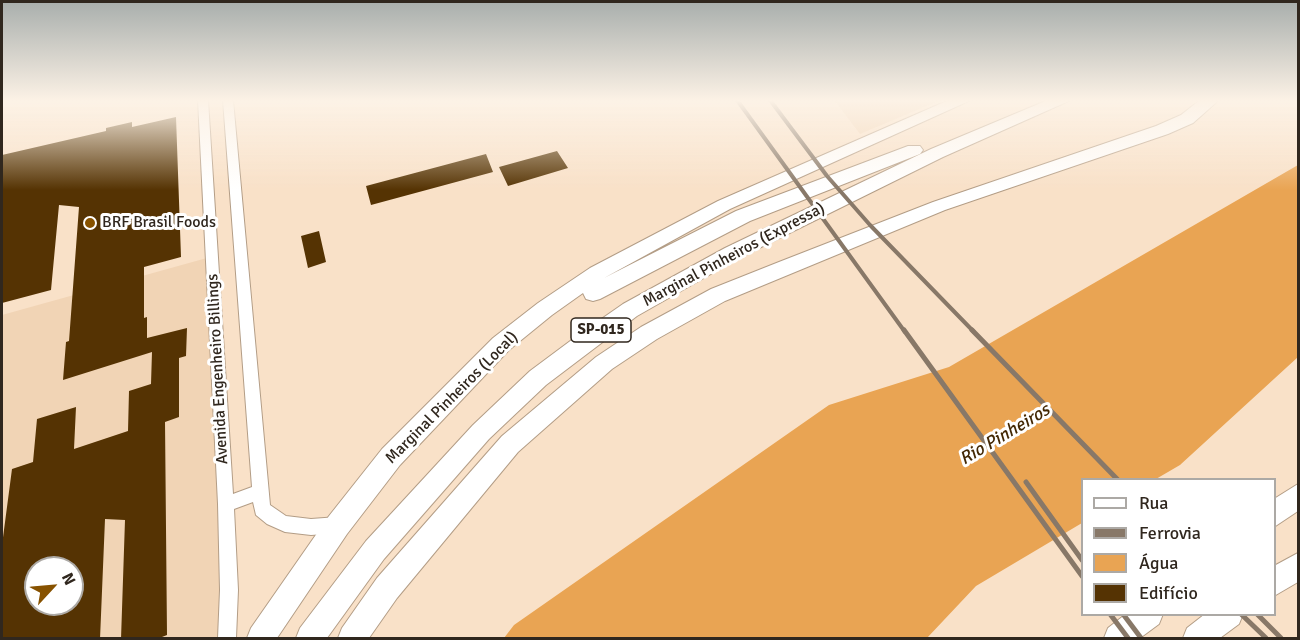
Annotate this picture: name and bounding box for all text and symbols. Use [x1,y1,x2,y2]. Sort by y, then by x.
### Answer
street label: Marginal Pinheiros (Expressa) [640,199,828,311]
place label: BRF Brasil Foods [102,213,216,233]
marker: BRF Brasil Foods [83,216,97,230]
street label: Avenida Engenheiro Billings [203,273,233,465]
road number: SP-015 [571,318,631,342]
street label: Marginal Pinheiros (Local) [382,328,522,468]
water label: Rio Pinheiros [956,400,1054,470]
legend [1081,478,1276,616]
text: Rua [1139,492,1168,514]
text: Ferrovia [1139,522,1201,544]
text: Água [1139,552,1178,574]
north arrow [24,556,84,616]
text: N [57,570,80,588]
text: Edifício [1139,582,1198,604]

